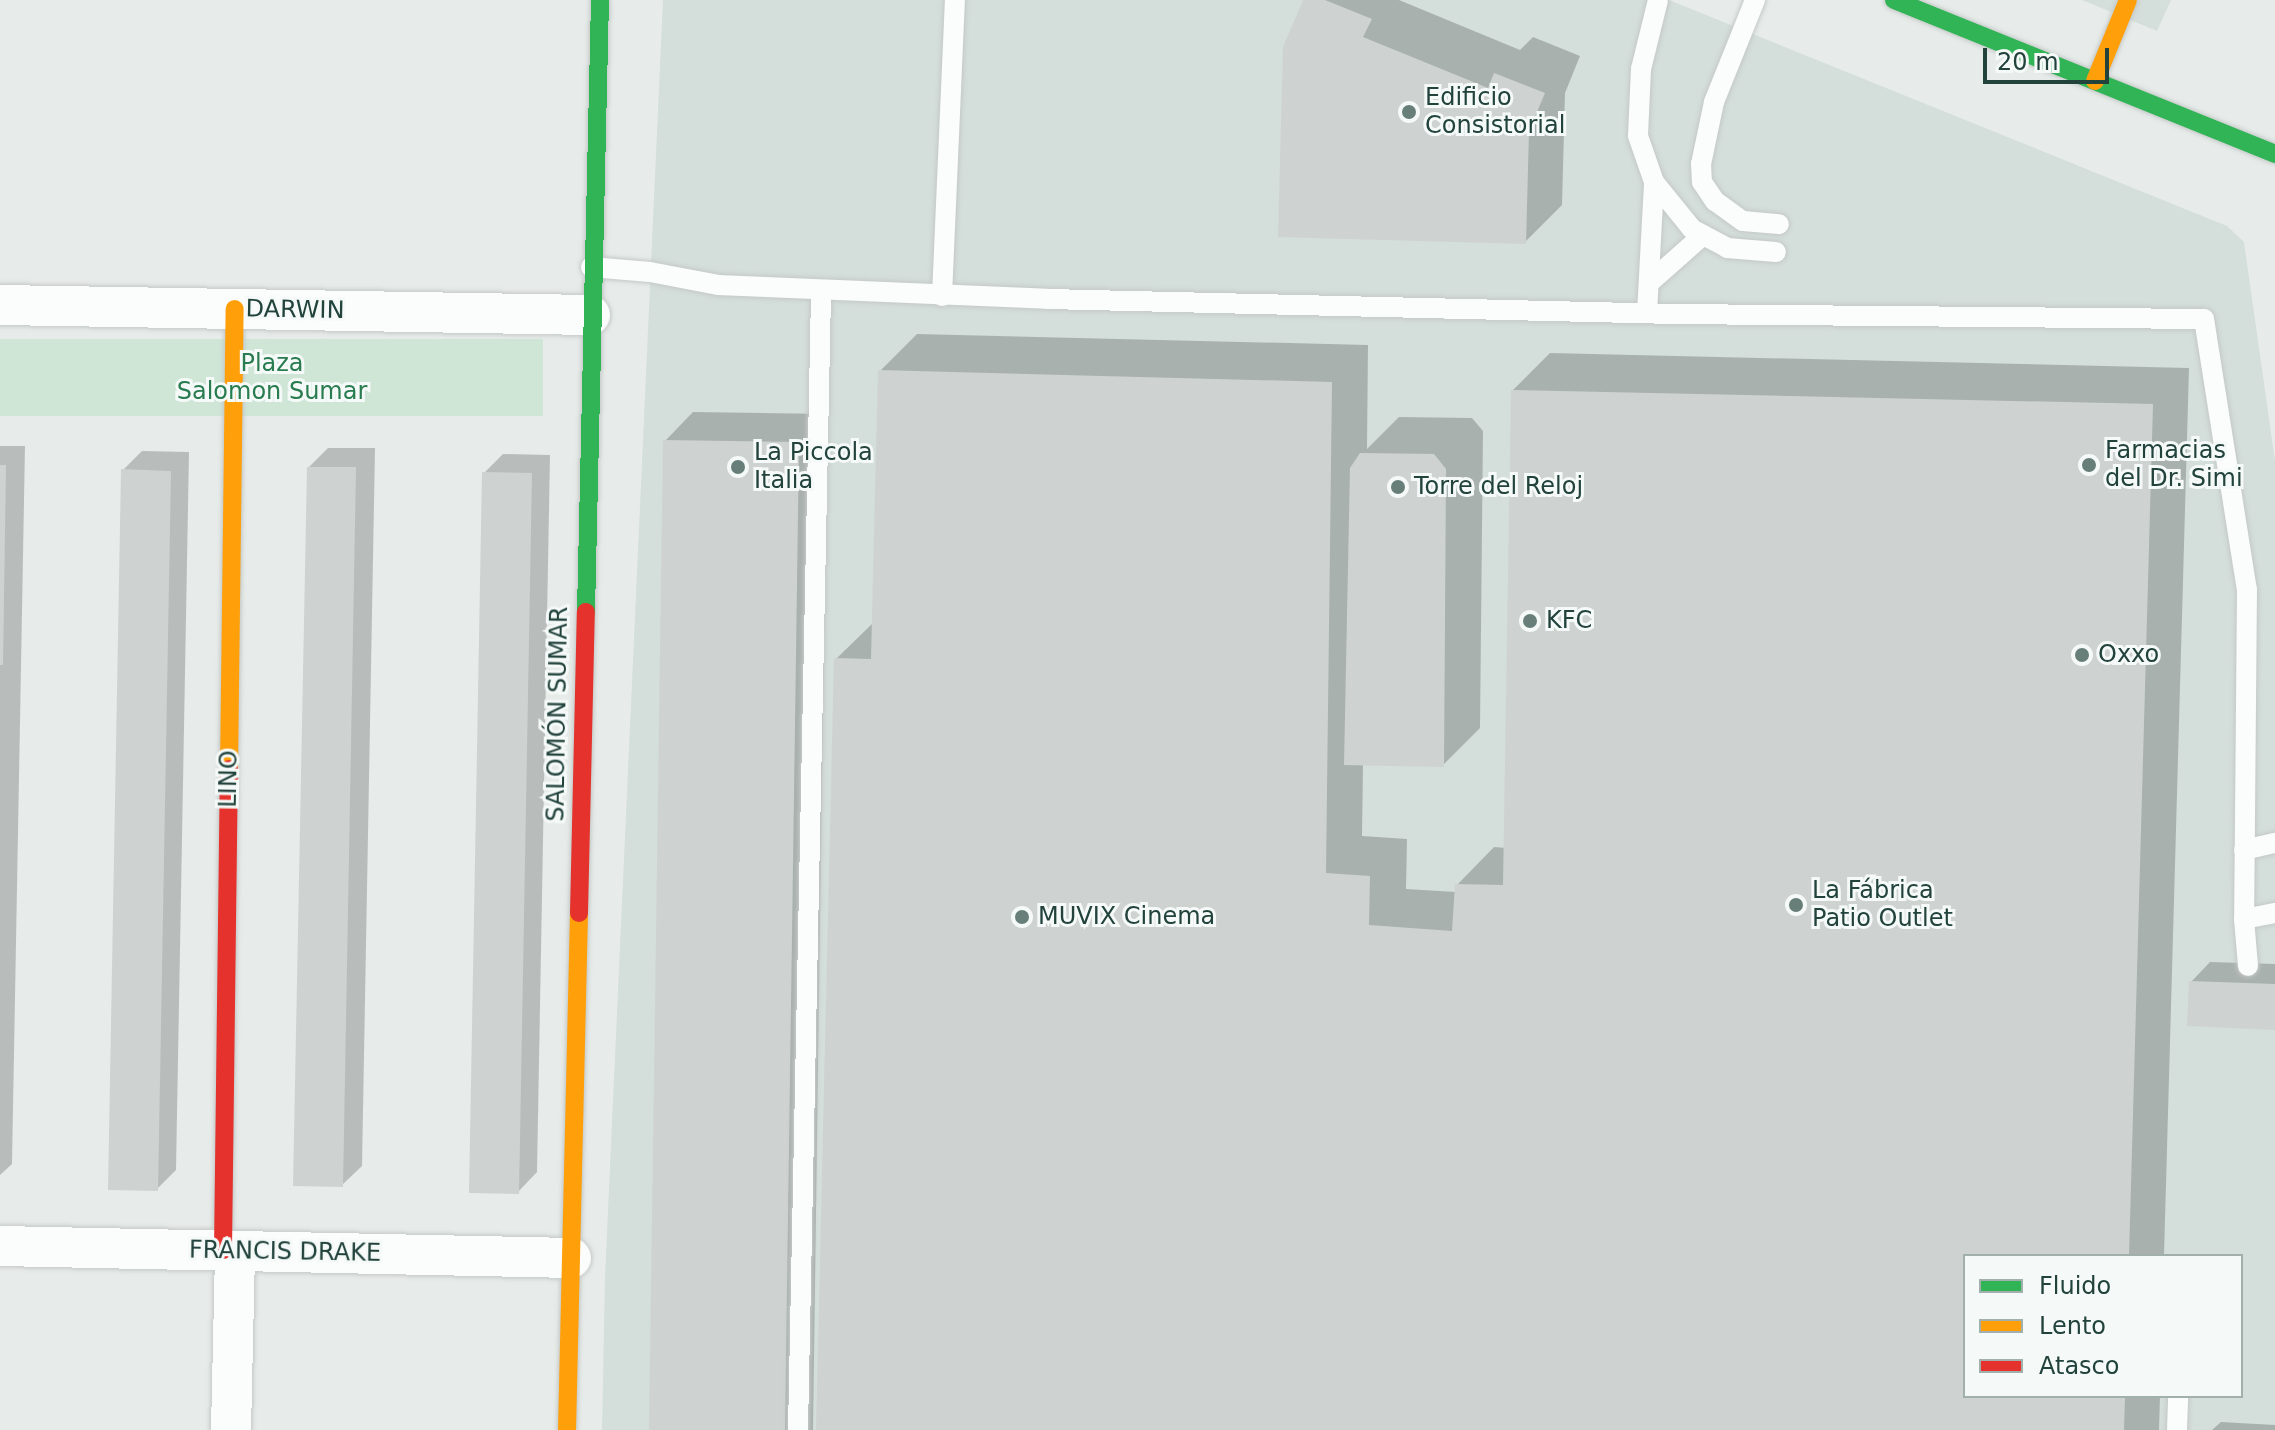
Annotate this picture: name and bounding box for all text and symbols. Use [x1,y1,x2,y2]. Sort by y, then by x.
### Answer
scale bar [1987,32,2113,82]
text: 20 m [1997,48,2059,76]
place label: Edificio Consistorial [1425,84,1565,140]
marker: Edificio Consistorial [1400,103,1418,121]
street label: DARWIN [245,295,345,325]
park label: Plaza Salomon Sumar [177,350,367,406]
place label: Farmacias del Dr. Simi [2105,437,2243,493]
place label: La Piccola Italia [754,439,873,495]
marker: Farmacias del Dr. Simi [2080,456,2098,474]
marker: La Piccola Italia [729,458,747,476]
place label: Torre del Reloj [1414,473,1583,501]
marker: Torre del Reloj [1389,478,1407,496]
street label: SALOMÓN SUMAR [542,606,574,822]
place label: KFC [1546,607,1592,635]
marker: KFC [1521,612,1539,630]
place label: Oxxo [2098,641,2159,669]
marker: Oxxo [2073,646,2091,664]
street label: LINO [214,750,244,808]
place label: La Fábrica Patio Outlet [1812,877,1953,933]
marker: La Fábrica Patio Outlet [1787,896,1805,914]
place label: MUVIX Cinema [1038,903,1215,931]
marker: MUVIX Cinema [1013,908,1031,926]
street label: FRANCIS DRAKE [189,1236,381,1268]
legend [1963,1254,2243,1398]
text: Fluido [2039,1272,2111,1300]
text: Lento [2039,1312,2106,1340]
text: Atasco [2039,1352,2120,1380]

